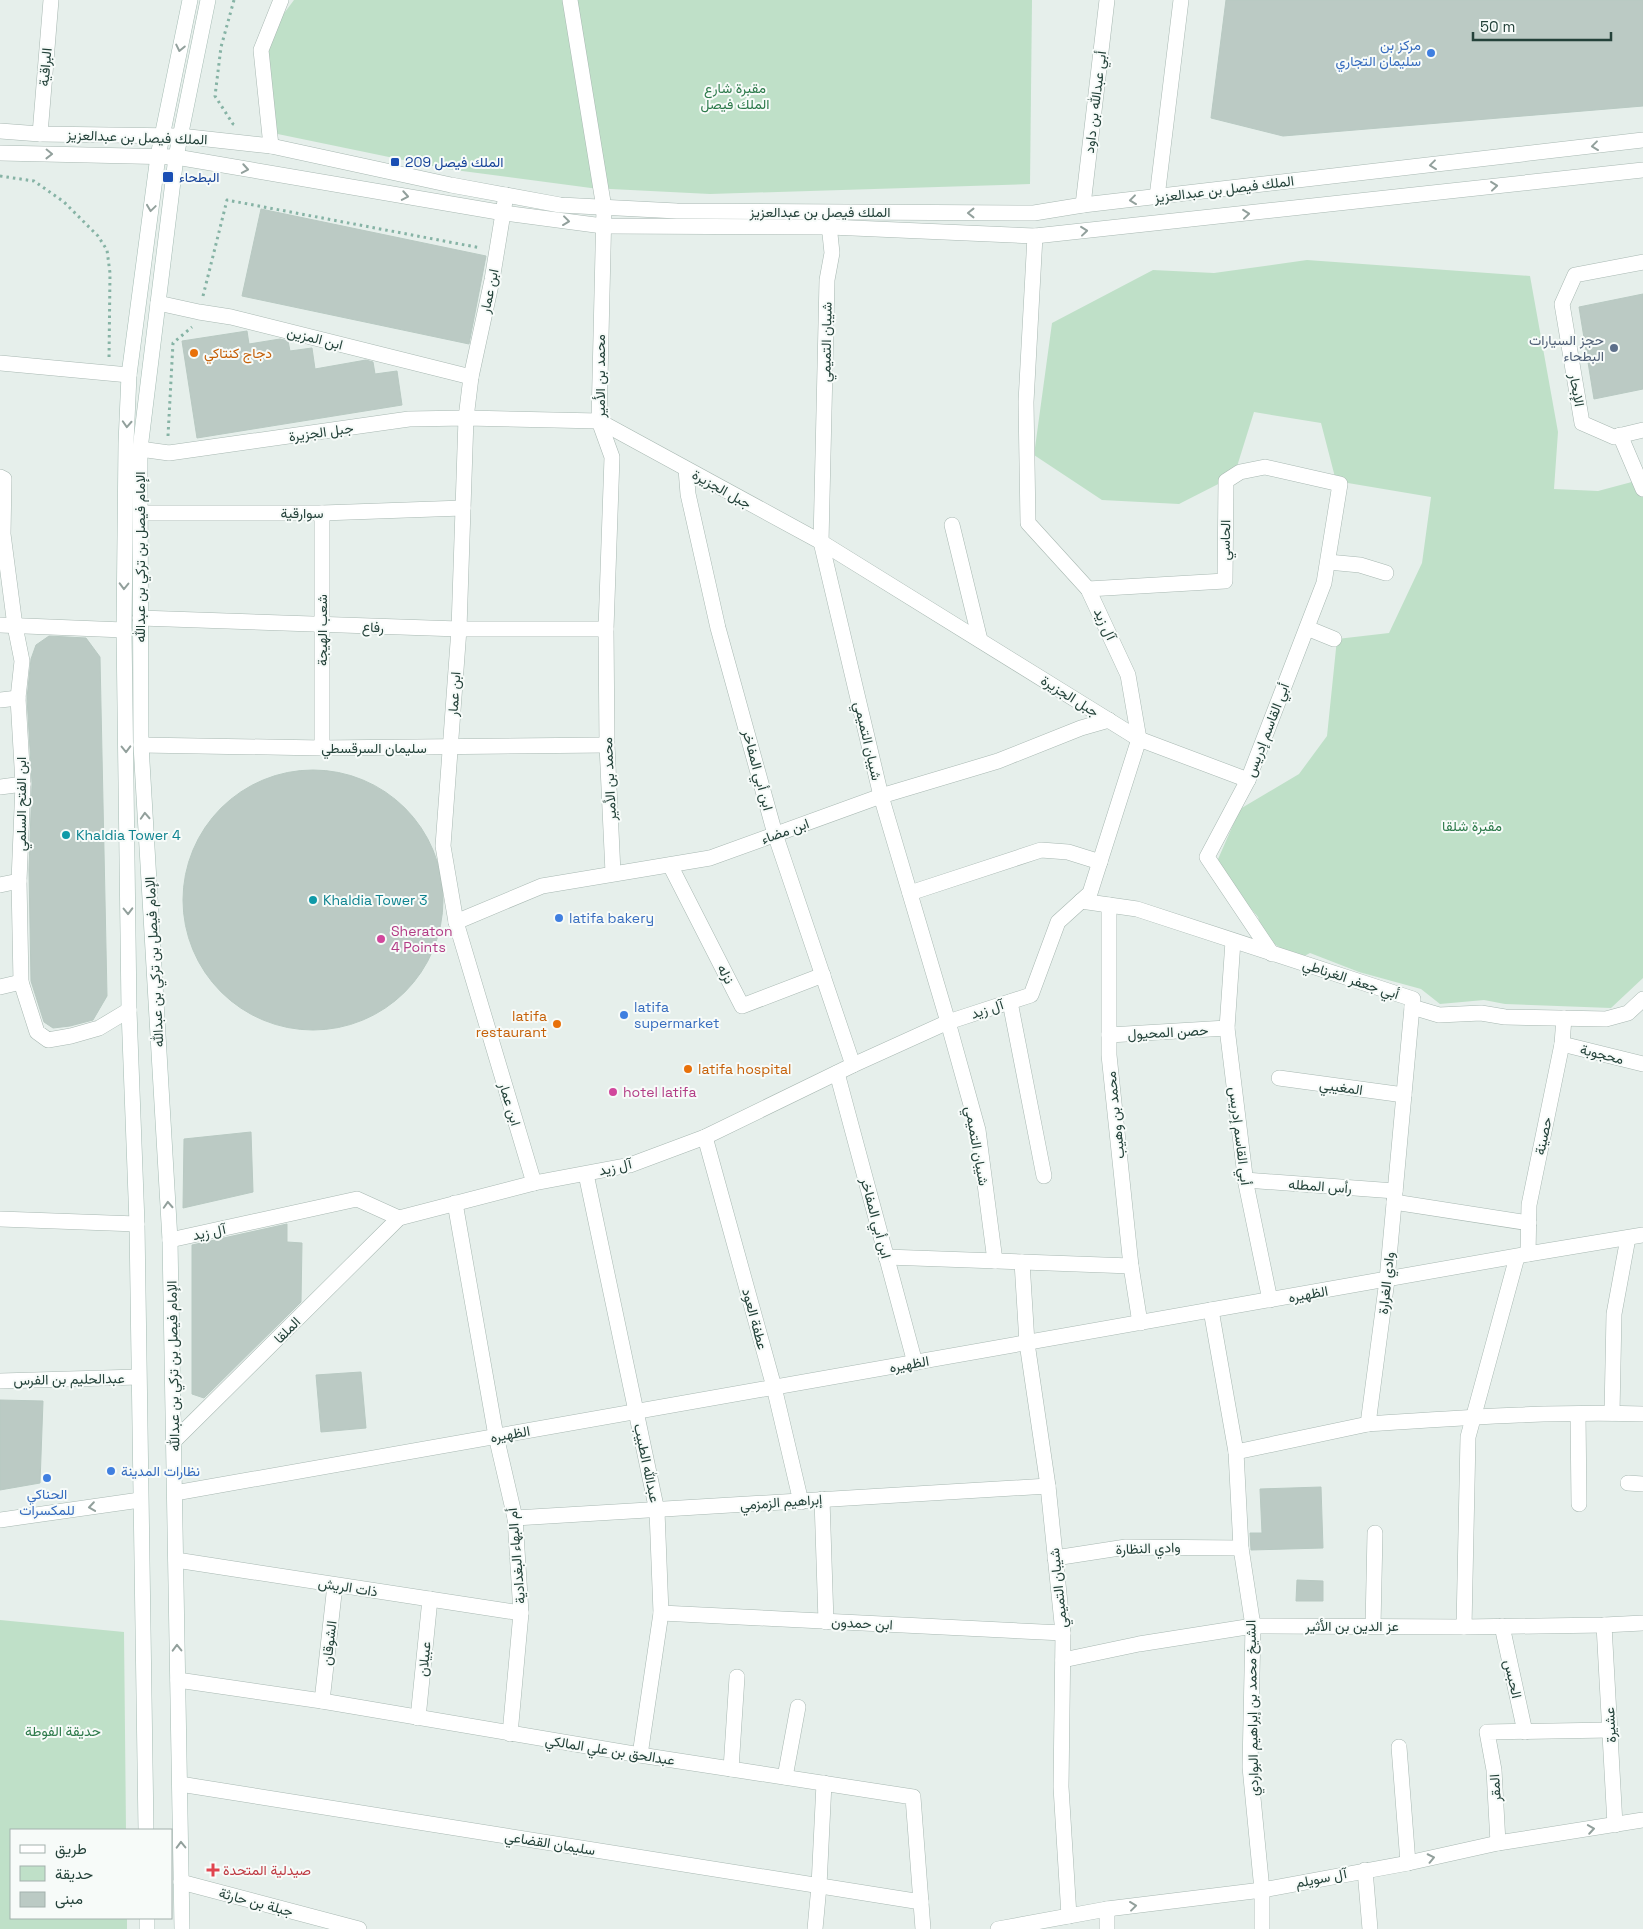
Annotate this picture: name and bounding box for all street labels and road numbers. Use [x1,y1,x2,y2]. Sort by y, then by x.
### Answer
street label: البراقية [34,47,56,87]
street label: أبي عبدالله بن داود [1080,50,1113,155]
street label: الملك فيصل بن عبدالعزيز [65,126,208,148]
street label: الملك فيصل بن عبدالعزيز [1152,171,1295,207]
street label: الملك فيصل بن عبدالعزيز [749,203,890,221]
street label: ابن عمار [475,267,502,316]
street label: شيبان التميمي [816,302,839,382]
street label: ابن المزين [285,322,345,354]
street label: محمد بن الأمير [591,334,609,419]
street label: الإبحار [1564,371,1589,408]
street label: جبل الجزيرة [288,419,354,445]
street label: جبل الجزيرة [689,465,755,513]
street label: الإمام فيصل بن تركي بن عبدالله [131,472,152,642]
street label: سوارقية [280,504,324,522]
street label: الحاسي [1216,520,1237,561]
street label: شعب الهيجة [313,594,331,666]
street label: آل زيد [1089,605,1121,645]
street label: رفاع [362,618,384,638]
street label: ابن عمار [443,671,465,718]
street label: جبل الجزيرة [1038,671,1102,721]
street label: أبي القاسم إدريس [1241,680,1296,781]
street label: شيبان التميمي [847,700,886,783]
street label: ابن أبي المفاخر [735,727,777,813]
street label: محمد بن الأمير [598,737,620,822]
street label: سليمان السرقسطي [321,739,427,760]
street label: ابن الفتح السلمي [12,757,33,851]
street label: ابن مضاء [758,814,812,848]
street label: الإمام فيصل بن تركي بن عبدالله [141,876,170,1048]
street label: أبي جعفر الغرناطي [1300,955,1401,1006]
street label: نزله [713,961,739,987]
street label: آل زيد [968,995,1008,1024]
street label: حصن المحيول [1127,1021,1209,1044]
street label: محجوبة [1578,1040,1626,1068]
street label: محمد بن وهيب [1101,1070,1129,1160]
street label: المغيبي [1318,1075,1364,1102]
street label: ابن عمار [495,1079,525,1128]
street label: أبي القاسم إدريس [1222,1086,1255,1187]
street label: شيبان التميمي [958,1105,993,1188]
street label: حصينة [1530,1115,1556,1157]
street label: آل زيد [597,1154,635,1180]
street label: ابن أبي المفاخر [853,1175,895,1261]
street label: رأس المطله [1288,1175,1353,1197]
street label: آل زيد [191,1219,229,1245]
street label: وادي الغرارة [1374,1251,1401,1316]
street label: الإمام فيصل بن تركي بن عبدالله [163,1280,186,1452]
street label: الظهيره [1287,1282,1329,1306]
street label: عطفة العود [738,1286,772,1352]
street label: الملقا [270,1313,304,1347]
street label: الظهيره [888,1352,930,1376]
street label: عبدالحليم بن الفرس [13,1369,125,1389]
street label: الظهيره [489,1422,531,1446]
street label: عبدالله الطبيب [630,1422,664,1504]
street label: إبراهيم الزمزمي [739,1490,823,1517]
street label: أم البهاء البغدادية [503,1507,529,1605]
street label: وادي النظارة [1115,1538,1181,1561]
street label: شيبان التميمي [1045,1547,1074,1629]
street label: ذات الريش [317,1573,379,1601]
street label: ابن حمدون [831,1612,893,1634]
street label: عز الدين بن الأثير [1304,1617,1399,1635]
street label: الشوقان [317,1620,341,1666]
street label: الشيخ محمد بن إبراهيم البواردي [1241,1620,1266,1796]
street label: عبيلان [413,1641,435,1677]
street label: الحبس [1500,1658,1526,1700]
street label: عشيرة [1600,1707,1620,1743]
street label: عبدالحق بن علي المالكي [543,1731,676,1772]
street label: المقر [1485,1774,1505,1803]
street label: سليمان القضاعي [503,1827,597,1862]
street label: آل سويلم [1294,1864,1350,1893]
street label: جبلة بن حارثة [217,1883,295,1921]

